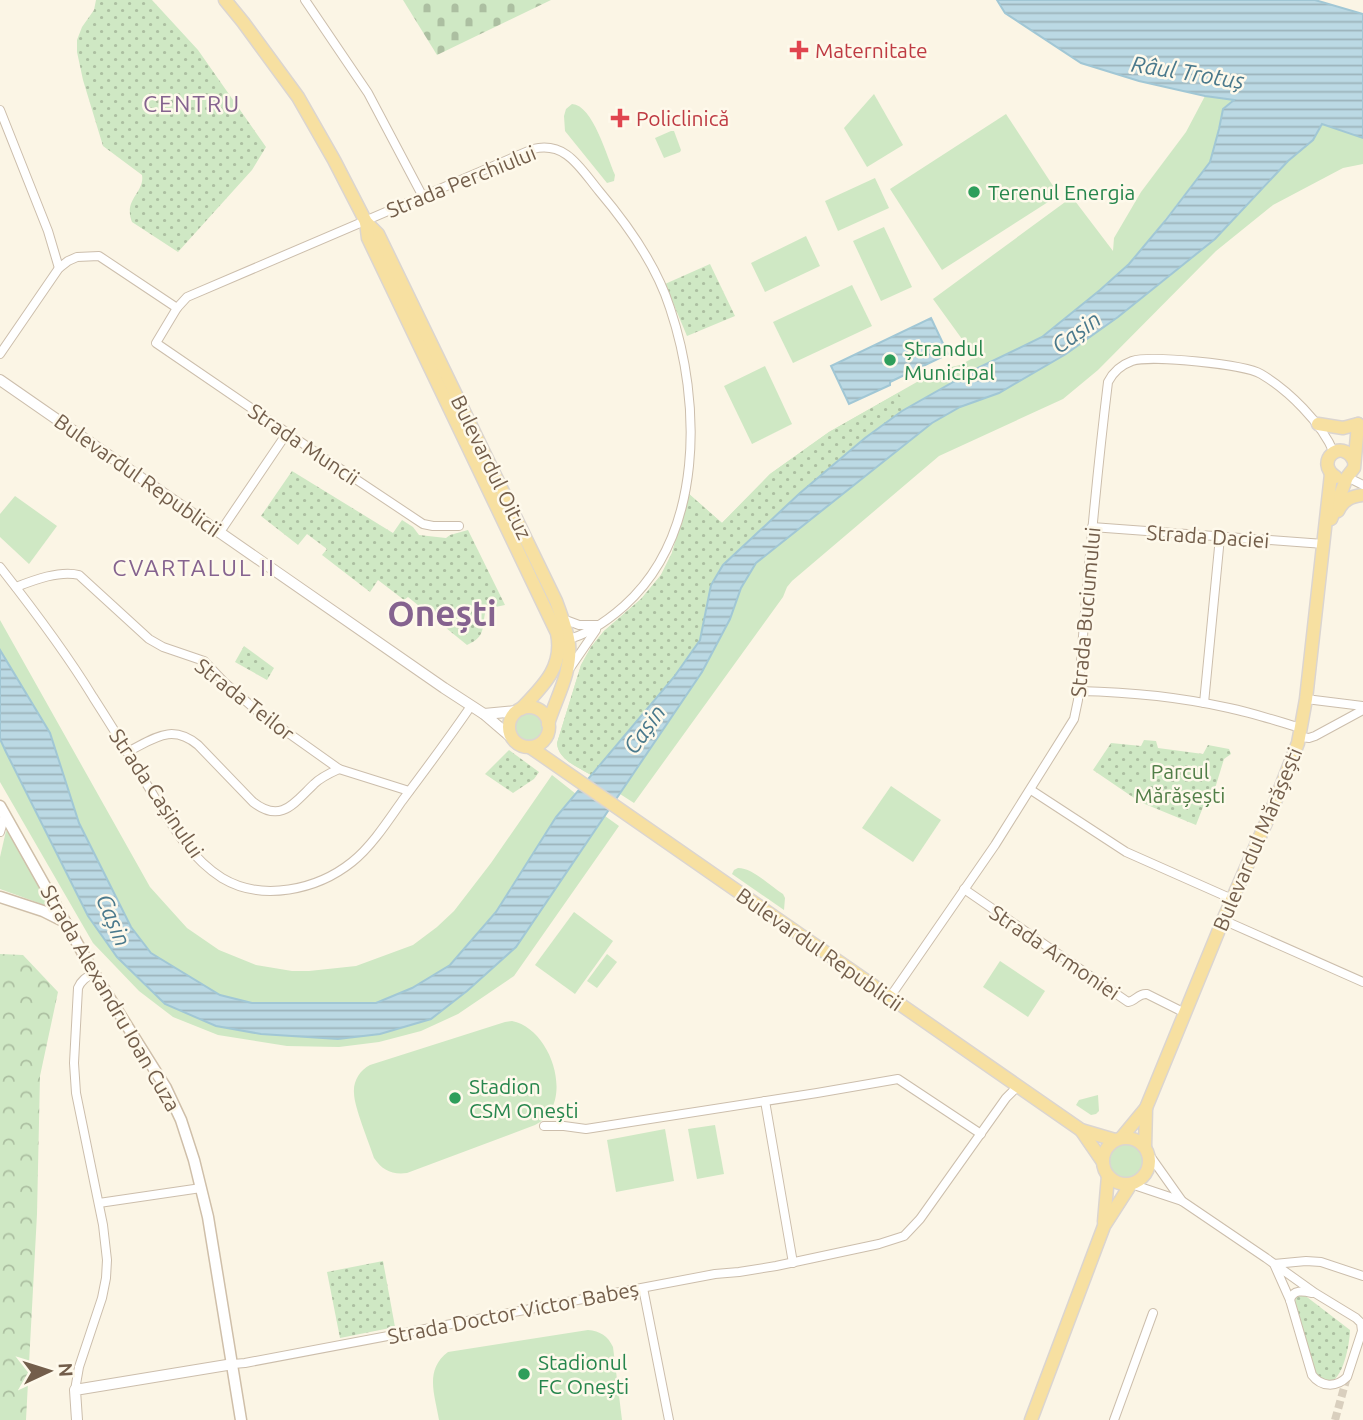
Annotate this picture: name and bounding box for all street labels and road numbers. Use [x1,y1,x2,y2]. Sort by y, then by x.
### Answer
street label: Strada Perchiului [383,140,539,222]
street label: Bulevardul Oituz [447,391,537,543]
street label: Strada Muncii [244,398,364,490]
street label: Bulevardul Republicii [50,408,226,542]
street label: Strada Daciei [1146,520,1270,552]
street label: Strada Buciumului [1066,526,1104,698]
street label: Strada Teilor [191,653,299,745]
street label: Strada Cașinului [105,724,209,862]
street label: Bulevardul Mărășești [1207,744,1307,934]
street label: Strada Alexandru Ioan Cuza [36,881,186,1115]
street label: Bulevardul Republicii [732,882,908,1016]
street label: Strada Armoniei [985,900,1125,1004]
street label: Strada Doctor Victor Babeș [385,1276,641,1348]

